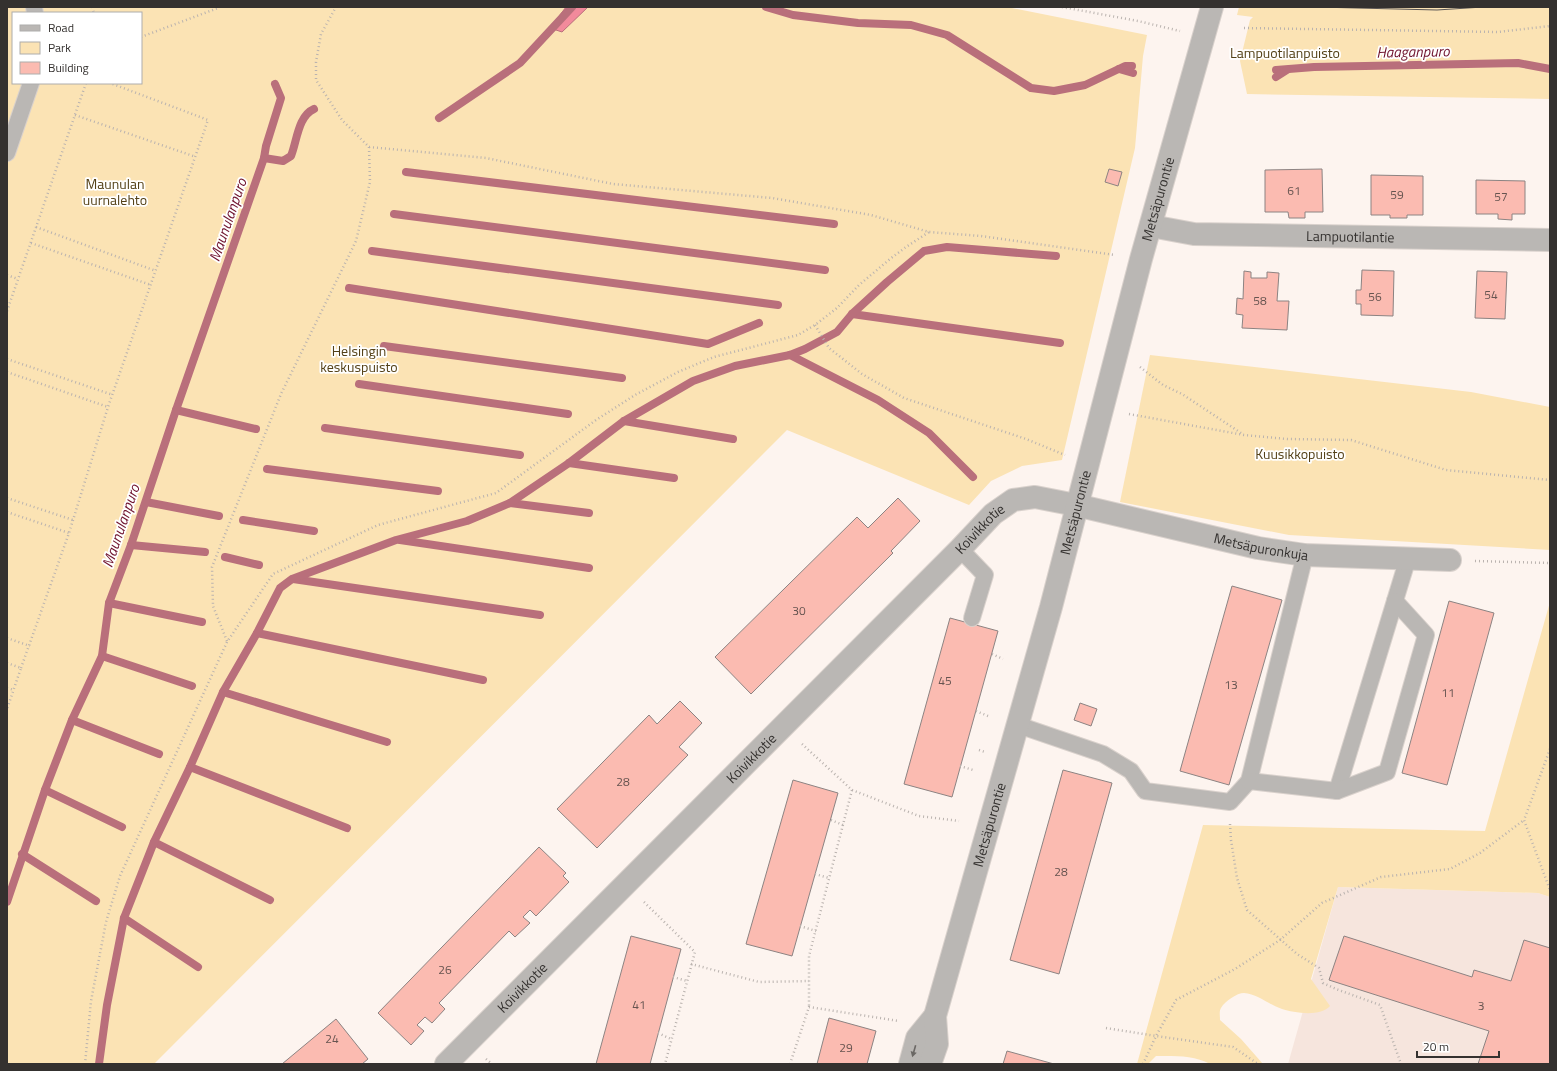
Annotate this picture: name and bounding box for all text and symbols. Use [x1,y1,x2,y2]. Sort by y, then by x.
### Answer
legend [12,12,142,84]
text: Road [48,18,74,37]
text: Park [48,38,71,57]
water label: Haaganpuro [1376,39,1450,64]
park label: Lampuotilanpuisto [1230,42,1340,63]
text: Building [48,58,89,77]
street label: Metsäpurontie [1136,154,1179,244]
park label: Maunulan uurnalehto [83,173,147,210]
water label: Maunulanpuro [203,175,253,265]
house number: 61 [1287,181,1301,200]
house number: 59 [1390,185,1404,204]
house number: 57 [1494,187,1508,206]
street label: Lampuotilantie [1306,225,1395,247]
house number: 54 [1484,285,1498,304]
house number: 56 [1368,287,1382,306]
house number: 58 [1253,291,1267,310]
park label: Helsingin keskuspuisto [320,340,398,377]
park label: Kuusikkopuisto [1255,443,1345,464]
street label: Metsäpurontie [1054,468,1096,557]
water label: Maunulanpuro [96,481,146,571]
street label: Koivikkotie [950,498,1009,558]
street label: Metsäpuronkuja [1212,527,1310,565]
house number: 30 [792,601,806,620]
house number: 45 [938,671,952,690]
house number: 13 [1224,675,1238,694]
house number: 11 [1441,683,1455,702]
street label: Koivikkotie [721,728,781,788]
house number: 28 [616,772,630,791]
street label: Metsäpurontie [967,780,1011,869]
house number: 28 [1054,862,1068,881]
street label: Koivikkotie [492,957,552,1017]
house number: 26 [438,960,452,979]
house number: 41 [632,995,646,1014]
house number: 3 [1478,996,1484,1015]
house number: 24 [325,1029,339,1048]
scale bar [1417,1033,1499,1059]
text: 20 m [1423,1037,1449,1056]
house number: 29 [839,1038,853,1057]
one-way arrow [910,1045,916,1057]

